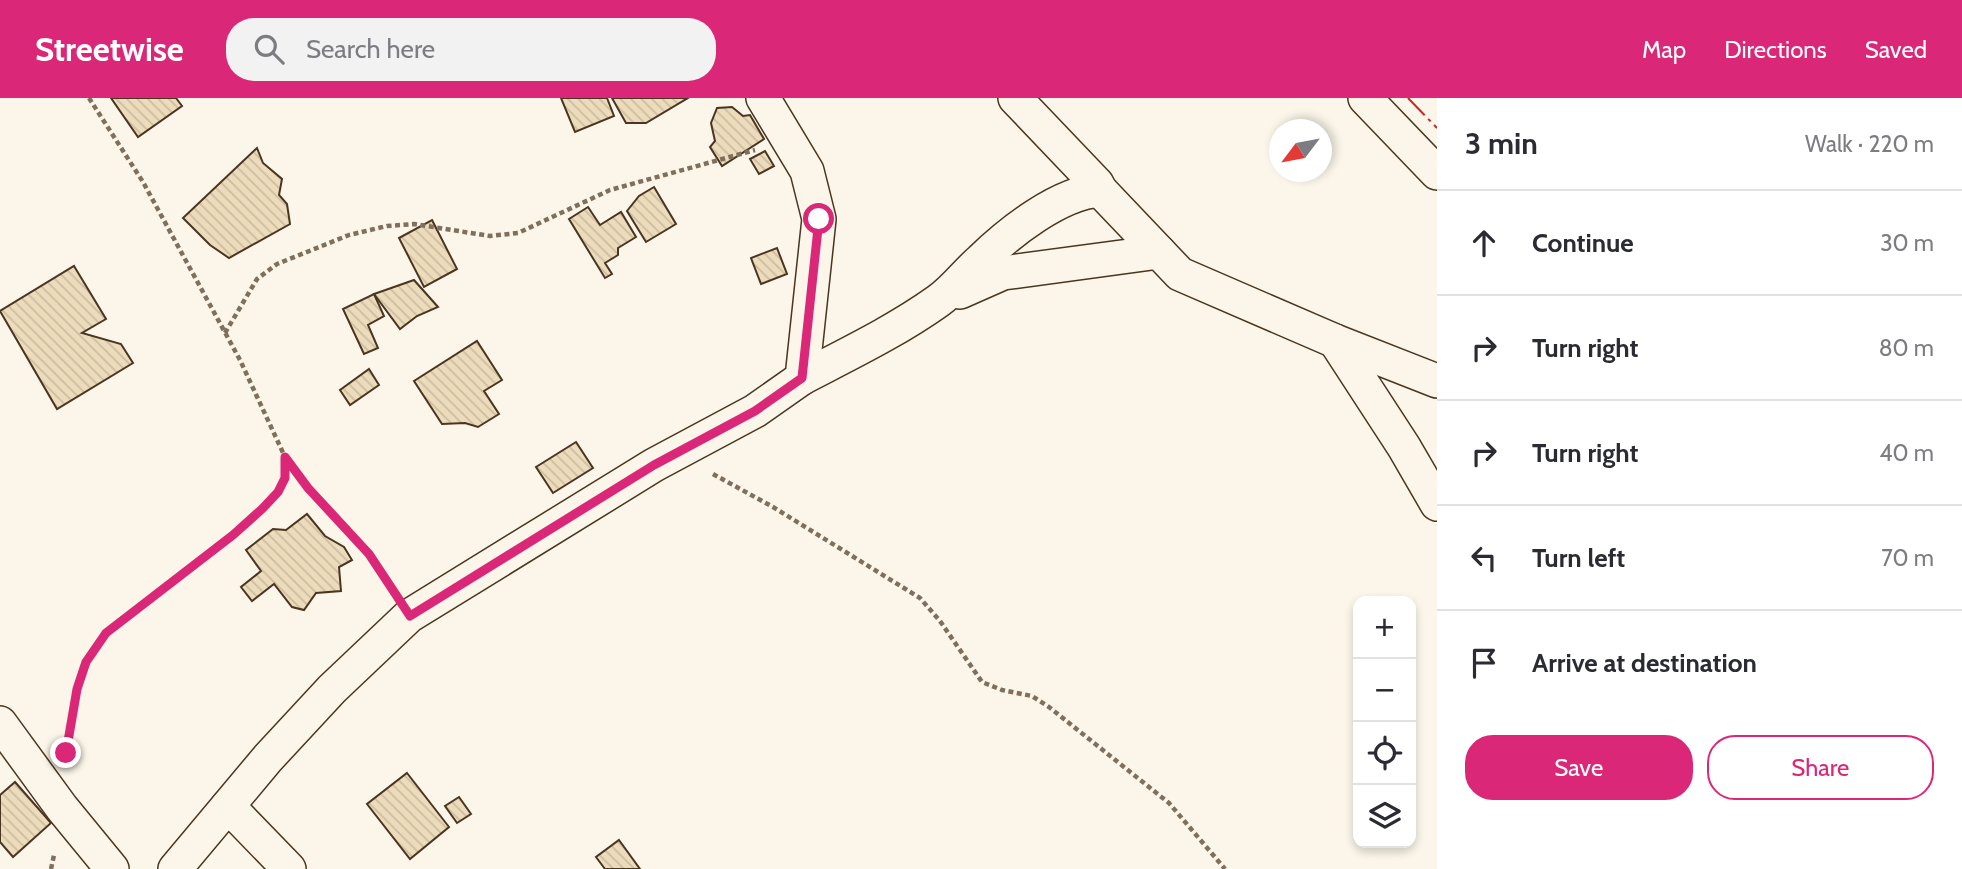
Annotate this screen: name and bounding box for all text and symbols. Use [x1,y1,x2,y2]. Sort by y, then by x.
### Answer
search box [226,18,716,81]
text: Streetwise [35,29,184,69]
icon: search [250,30,288,68]
text: Search here [306,33,435,65]
text: Map [1642,35,1686,64]
text: Directions [1724,35,1827,64]
text: Saved [1865,35,1927,64]
north arrow [1269,119,1332,182]
text: 3 min [1465,125,1538,162]
text: Walk · 220 m [1805,130,1934,158]
route start [803,203,834,234]
icon: ahead [1465,224,1503,262]
text: Continue [1532,227,1634,259]
text: 30 m [1880,229,1934,257]
icon: right [1465,329,1503,367]
text: Turn right [1532,332,1638,364]
text: 80 m [1879,334,1934,362]
icon: right [1465,434,1503,472]
text: Turn right [1532,437,1638,469]
text: 40 m [1879,439,1934,467]
icon: left [1465,539,1503,577]
text: Turn left [1532,542,1625,574]
text: 70 m [1881,544,1934,572]
map controls [1353,596,1416,848]
button: + [1353,596,1416,659]
icon: arrive [1465,644,1503,682]
text: Arrive at destination [1532,647,1757,679]
button: − [1353,659,1416,722]
button: locate [1353,722,1416,785]
button: Save [1465,735,1693,800]
button: Share [1707,735,1934,800]
route end [50,737,81,768]
button: layers [1353,785,1416,848]

